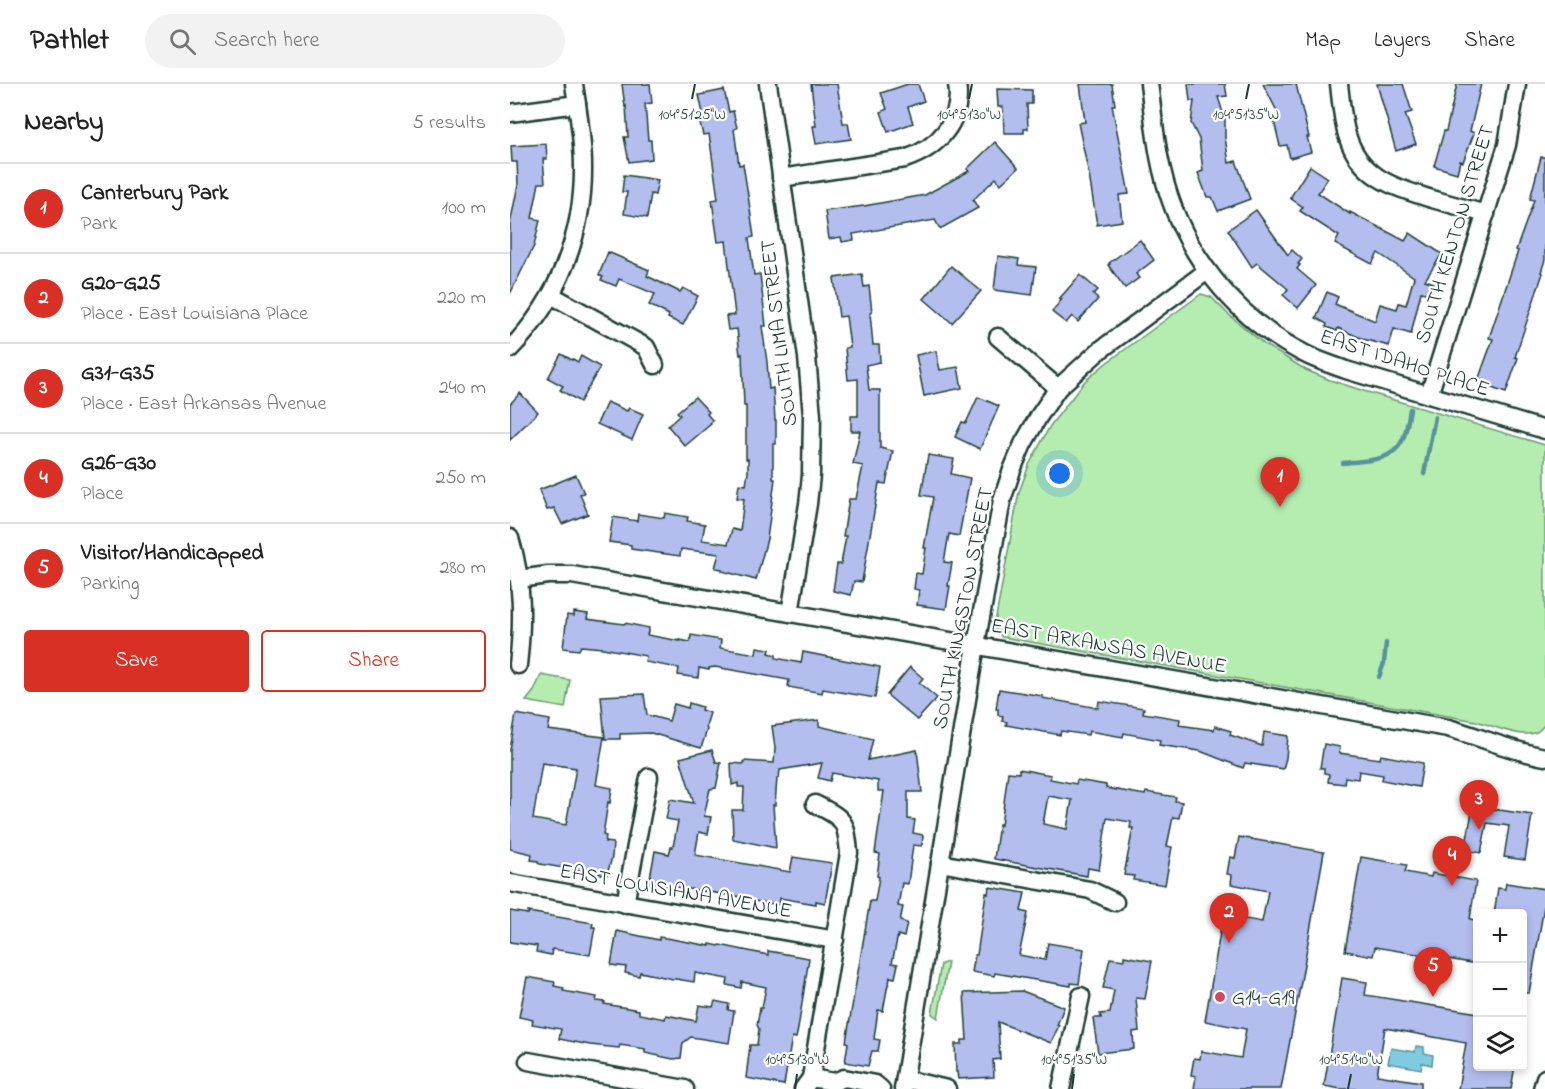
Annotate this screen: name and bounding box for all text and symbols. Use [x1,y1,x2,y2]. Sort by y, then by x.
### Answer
search box [145,14,565,68]
text: Pathlet [30,21,109,62]
icon: search [166,25,199,58]
text: Search here [214,25,319,57]
text: Map [1305,26,1341,56]
text: Layers [1374,26,1431,56]
text: Share [1464,26,1515,56]
text: Nearby [24,104,103,142]
text: 104°51'25"W [658,104,726,126]
text: 104°51'30"W [937,104,1001,126]
text: 104°51'35"W [1213,104,1279,126]
text: 5 results [413,109,486,138]
street label: SOUTH KENTON STREET [1408,122,1503,348]
text: Canterbury Park [81,178,228,210]
text: 1 [40,194,47,223]
text: 100 m [442,194,486,223]
text: Park [81,210,117,239]
street label: SOUTH LIMA STREET [754,237,806,428]
text: G20-G25 [81,268,161,300]
text: 2 [39,284,48,313]
text: 220 m [437,284,486,313]
text: Place · East Louisiana Place [81,300,308,329]
street label: EAST IDAHO PLACE [1316,322,1493,405]
text: G31-G35 [81,358,155,390]
text: 3 [39,374,48,403]
text: 240 m [439,374,486,403]
text: Place · East Arkansas Avenue [81,390,326,419]
text: G26-G30 [81,448,156,480]
pin: 1 [1260,458,1300,507]
your location [1045,459,1074,488]
text: 4 [39,464,48,493]
text: 250 m [435,464,486,493]
text: Place [81,480,123,509]
street label: SOUTH KINGSTON STREET [926,485,1002,732]
text: Visitor/Handicapped [81,538,264,570]
text: 5 [38,554,49,583]
text: 280 m [439,554,486,583]
text: Parking [81,570,140,599]
street label: EAST ARKANSAS AVENUE [988,611,1229,683]
button: Save [24,630,249,692]
button: Share [261,630,486,692]
pin: 3 [1460,780,1498,830]
pin: 4 [1432,836,1472,886]
street label: EAST LOUISIANA AVENUE [557,857,794,927]
pin: 2 [1210,894,1248,943]
map controls [1473,909,1527,1071]
button: + [1473,909,1527,963]
pin: 5 [1414,948,1452,997]
button: − [1473,963,1527,1017]
place label: G14-G19 [1232,984,1295,1014]
marker: G14-G19 [1213,990,1227,1004]
button: layers [1473,1017,1527,1071]
text: 104°51'30"W [765,1049,829,1071]
text: 104°51'35"W [1041,1049,1107,1071]
text: 104°51'40"W [1319,1049,1383,1071]

